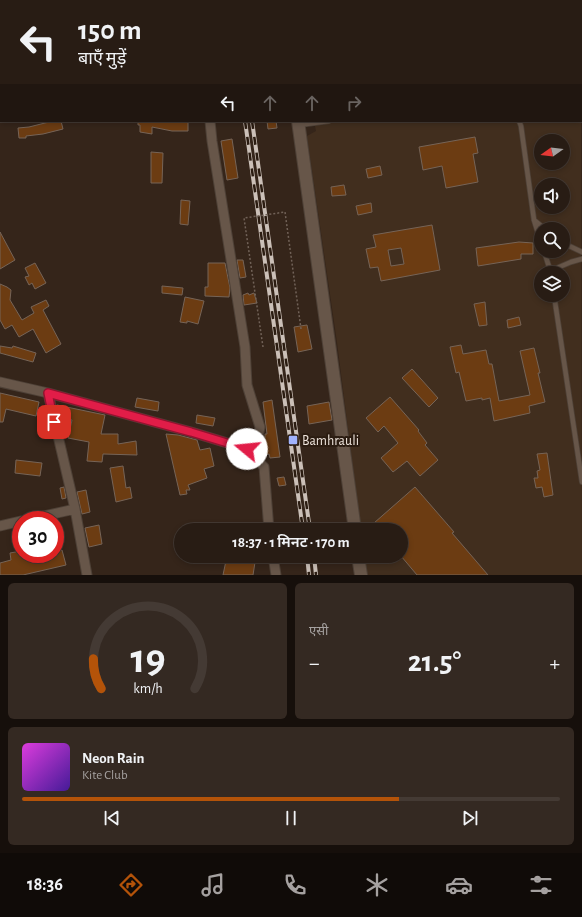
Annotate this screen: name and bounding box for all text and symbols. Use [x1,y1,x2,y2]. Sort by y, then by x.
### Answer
icon: left [12,16,64,68]
text: 150 m [78,17,142,45]
text: बाएँ मुड़ें [78,50,126,68]
icon: left [217,92,239,114]
icon: ahead [259,92,281,114]
icon: ahead [301,92,323,114]
icon: right [343,92,365,114]
north arrow [534,134,570,170]
map controls [534,134,570,302]
button: sound [534,178,570,214]
button: search [534,222,570,258]
button: layers [534,266,570,302]
pin [37,405,71,439]
icon: arrive [43,411,65,433]
position arrow [226,428,268,470]
marker: Bamhrauli [287,434,299,446]
place label: Bamhrauli [302,434,359,448]
speed limit sign: 30 [12,511,64,563]
text: 18:37 · 1 मिनट · 170 m [232,535,350,550]
text: एसी [309,625,328,638]
text: 19 [130,639,165,680]
text: 21.5° [408,647,461,677]
text: − [309,652,320,674]
text: + [549,652,560,674]
text: km/h [133,682,162,696]
text: Neon Rain [82,751,144,766]
text: Kite Club [82,769,128,782]
icon: previous [101,807,123,829]
icon: pause [280,807,302,829]
icon: next [459,807,481,829]
icon: directions [117,871,145,899]
icon: music [199,871,227,899]
icon: phone [281,871,309,899]
icon: climate [363,871,391,899]
icon: car [445,871,473,899]
icon: filters [527,871,555,899]
text: 18:36 [27,876,63,894]

